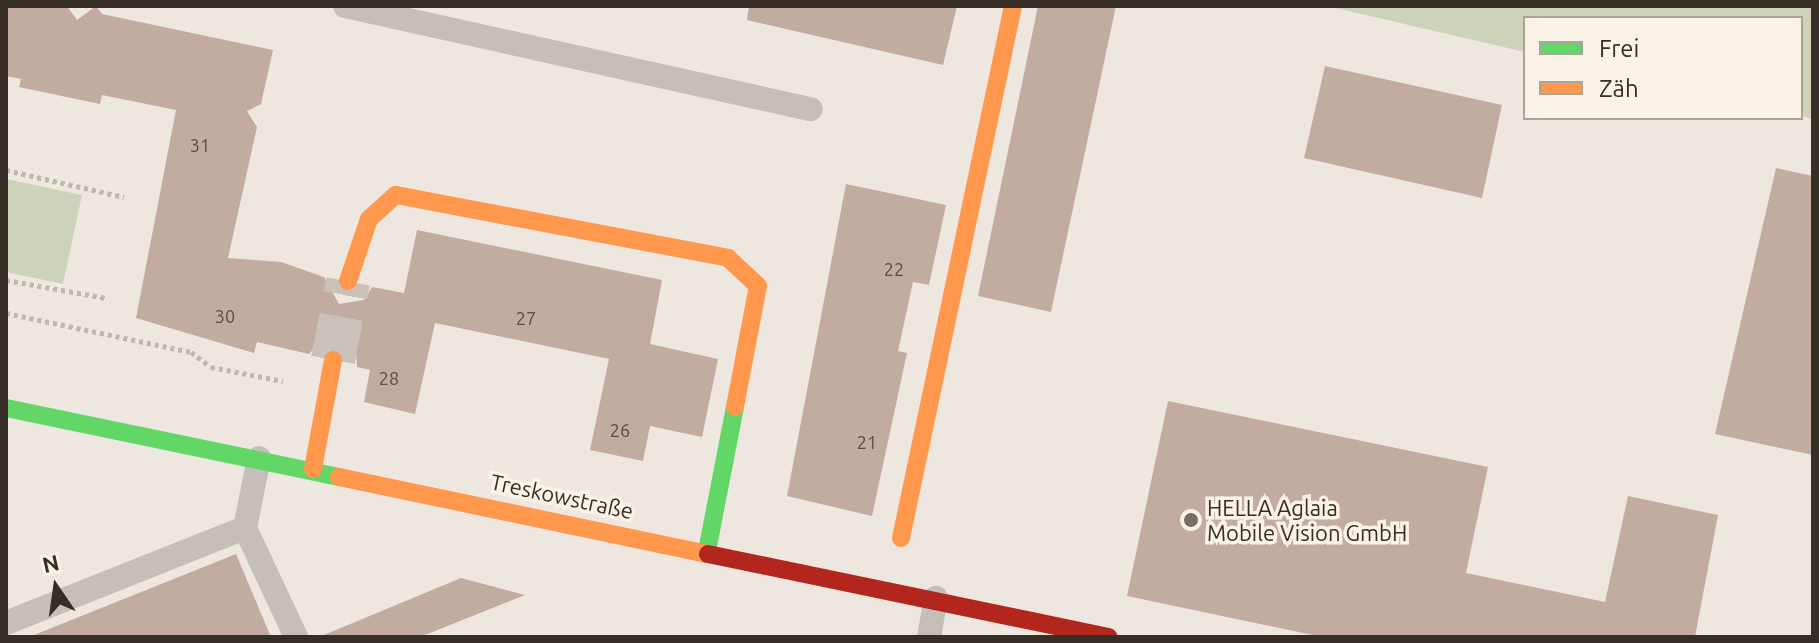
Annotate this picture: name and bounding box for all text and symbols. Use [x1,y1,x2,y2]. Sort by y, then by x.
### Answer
legend [1523,16,1803,120]
text: Frei [1599,35,1639,62]
text: Zäh [1599,75,1639,102]
house number: 31 [190,134,210,156]
house number: 22 [884,258,904,280]
house number: 30 [215,305,235,327]
house number: 27 [516,307,536,329]
house number: 28 [379,367,399,389]
house number: 26 [610,419,630,441]
house number: 21 [857,431,877,453]
street label: Treskowstraße [488,468,636,524]
place label: HELLA Aglaia Mobile Vision GmbH [1207,494,1407,546]
marker: HELLA Aglaia Mobile Vision GmbH [1182,511,1200,529]
north arrow [16,547,96,627]
text: N [40,549,61,577]

